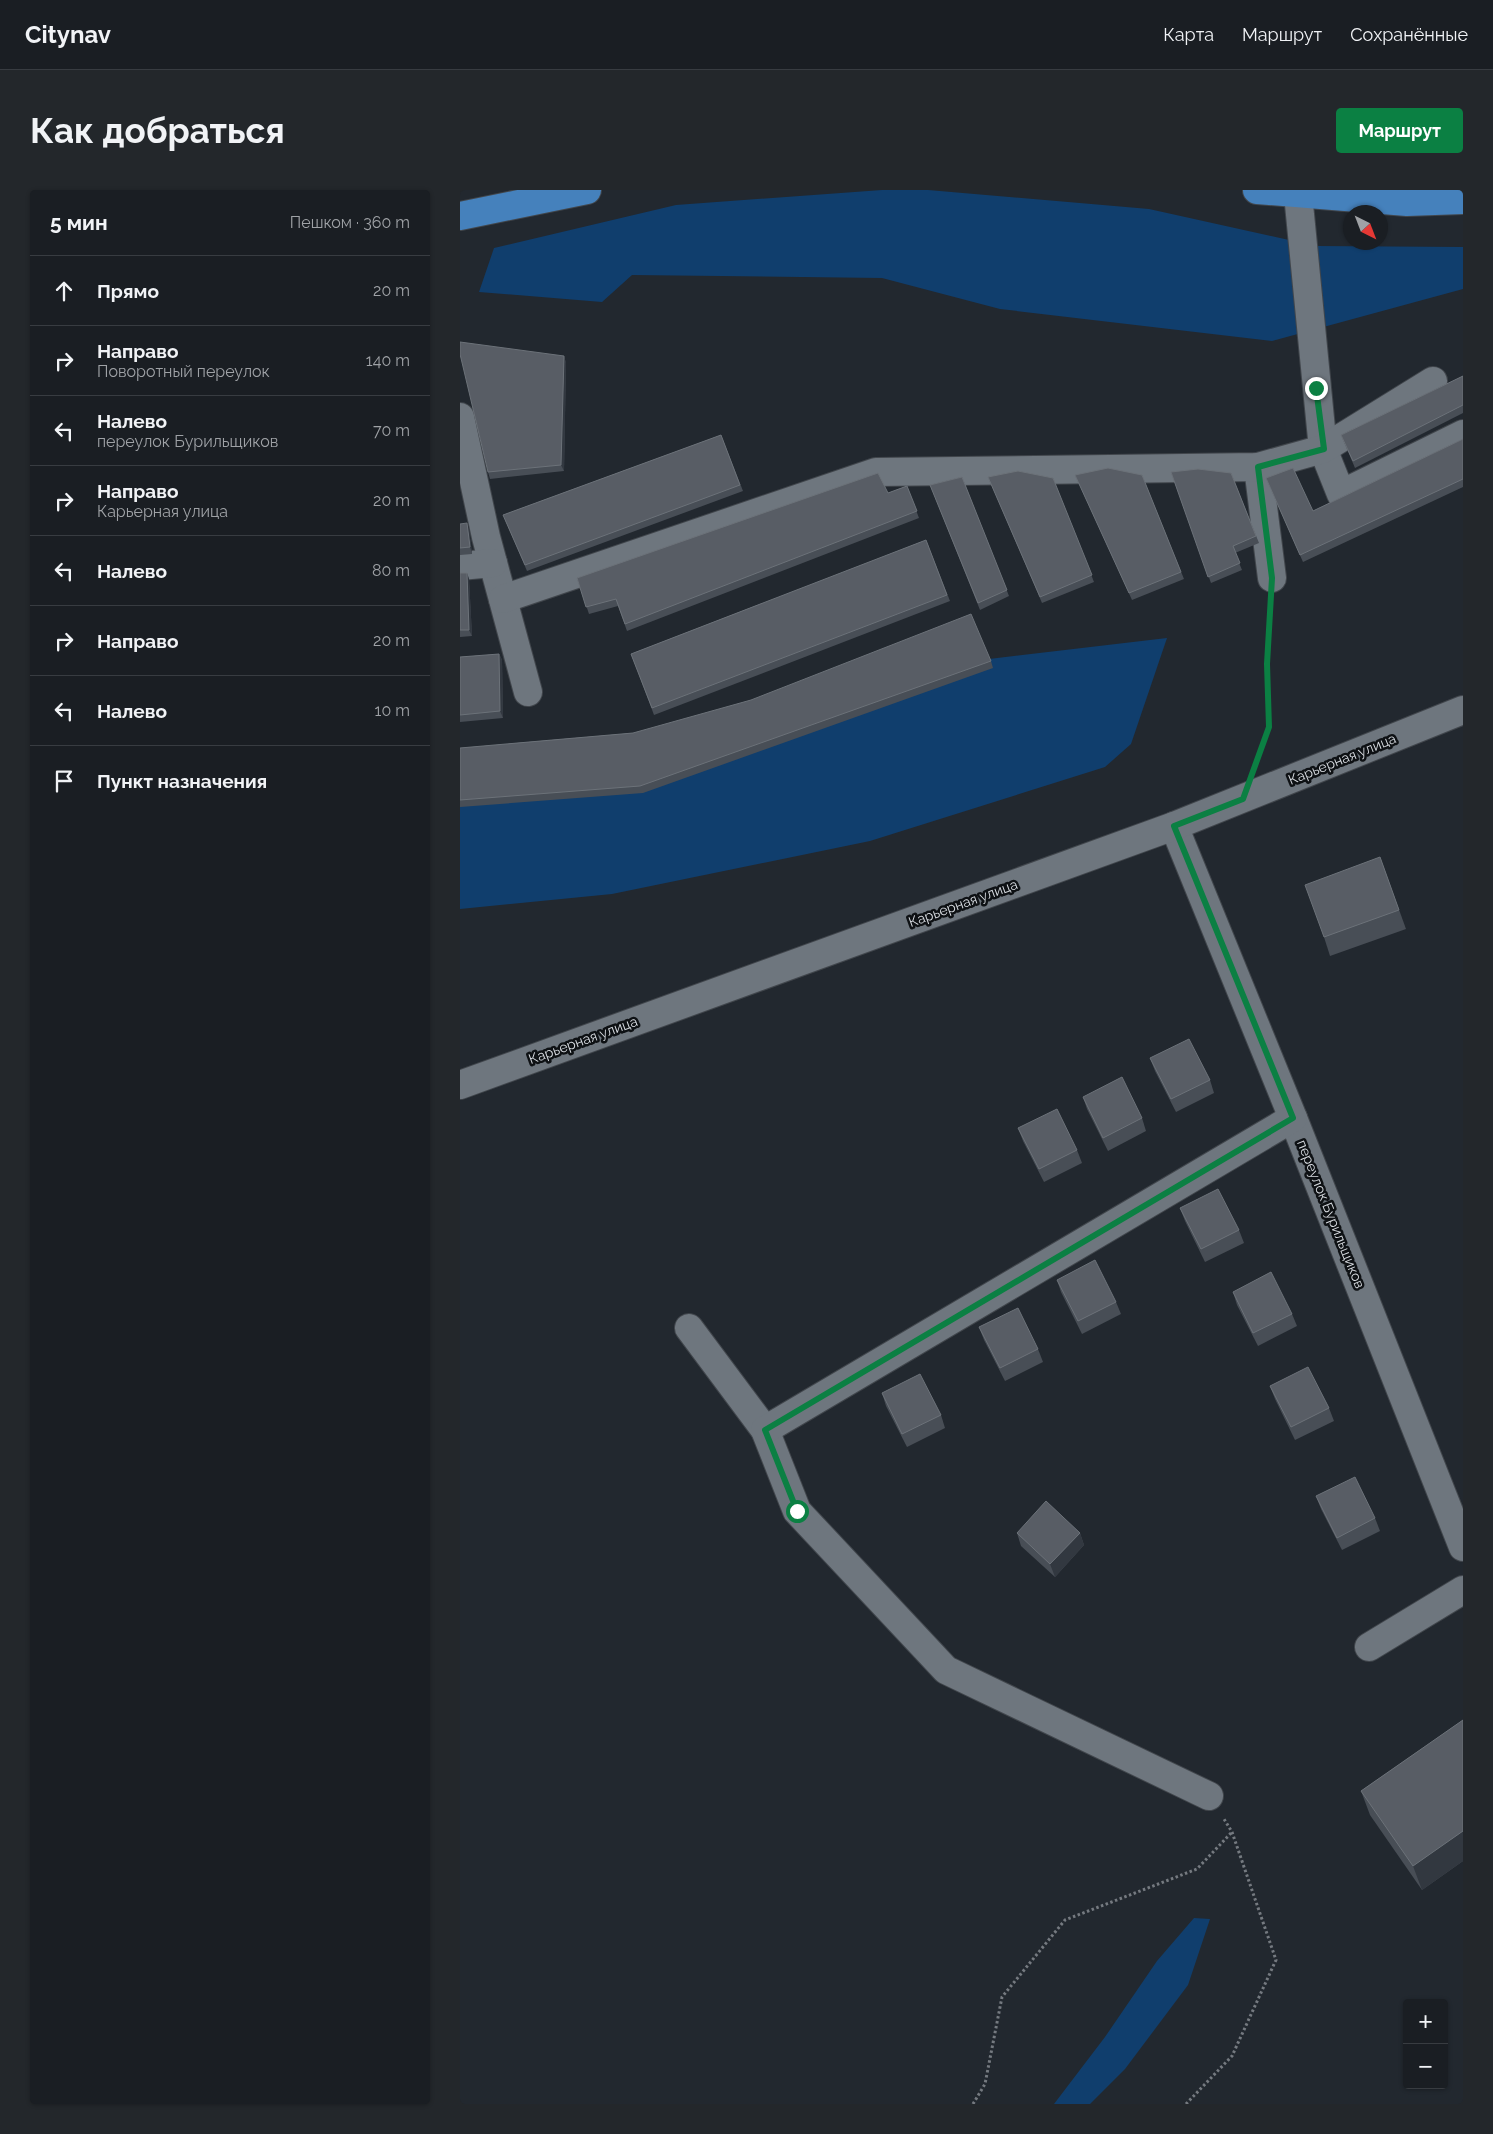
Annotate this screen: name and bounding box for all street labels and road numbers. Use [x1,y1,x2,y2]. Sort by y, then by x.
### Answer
street label: Карьерная улица [1286,730,1398,788]
street label: Карьерная улица [906,876,1020,930]
street label: Карьерная улица [526,1013,640,1067]
street label: переулок Бурильщиков [1294,1137,1368,1291]

